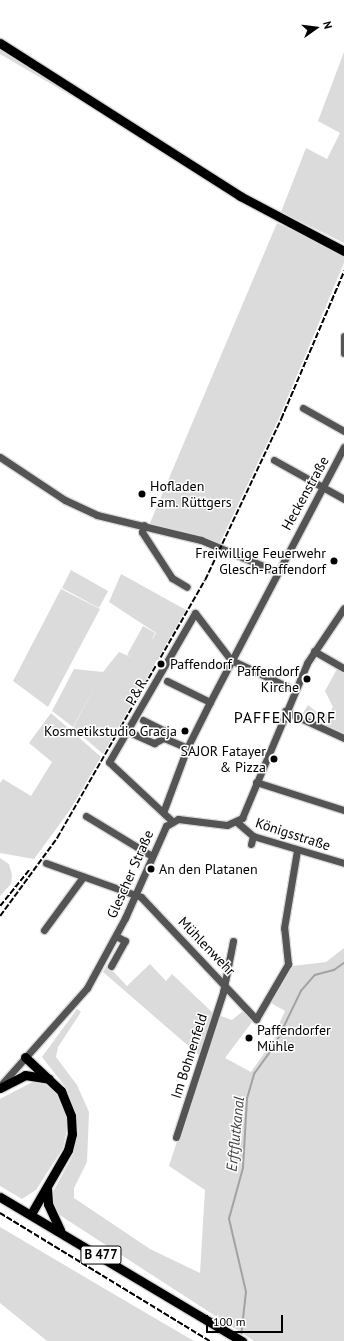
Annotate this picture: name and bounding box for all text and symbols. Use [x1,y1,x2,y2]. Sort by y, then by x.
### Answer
north arrow [296,8,336,48]
text: N [320,20,335,30]
street label: Heckenstraße [278,453,332,533]
place label: Hofladen Fam. Rüttgers [150,478,233,510]
marker: Hofladen Fam. Rüttgers [137,489,147,499]
place label: Freiwillige Feuerwehr Glesch-Paffendorf [195,545,326,578]
marker: Freiwillige Feuerwehr Glesch-Paffendorf [329,556,339,566]
place label: Paffendorf [170,656,232,672]
marker: Paffendorf [155,658,167,670]
place label: Paffendorf Kirche [237,663,299,696]
marker: Paffendorf Kirche [302,674,312,684]
street label: P&R [122,676,150,708]
district label: PAFFENDORF [234,707,336,727]
place label: Kosmetikstudio Gracja [44,723,177,739]
marker: Kosmetikstudio Gracja [180,726,190,736]
place label: SAJOR Fatayer & Pizza [181,743,266,776]
marker: SAJOR Fatayer & Pizza [269,754,279,764]
street label: Königsstraße [253,814,333,854]
street label: Glescher Straße [103,827,157,921]
place label: An den Platanen [159,861,258,877]
marker: An den Platanen [146,864,156,874]
street label: Mühlenwehr [175,913,239,979]
street label: Im Bohnenfeld [167,1012,211,1100]
place label: Paffendorfer Mühle [257,1022,331,1054]
marker: Paffendorfer Mühle [244,1033,254,1043]
water label: Erftflutkanal [222,1096,248,1172]
road number: B 477 [80,1244,122,1266]
scale bar [208,1307,285,1333]
text: 100 m [213,1314,246,1329]

